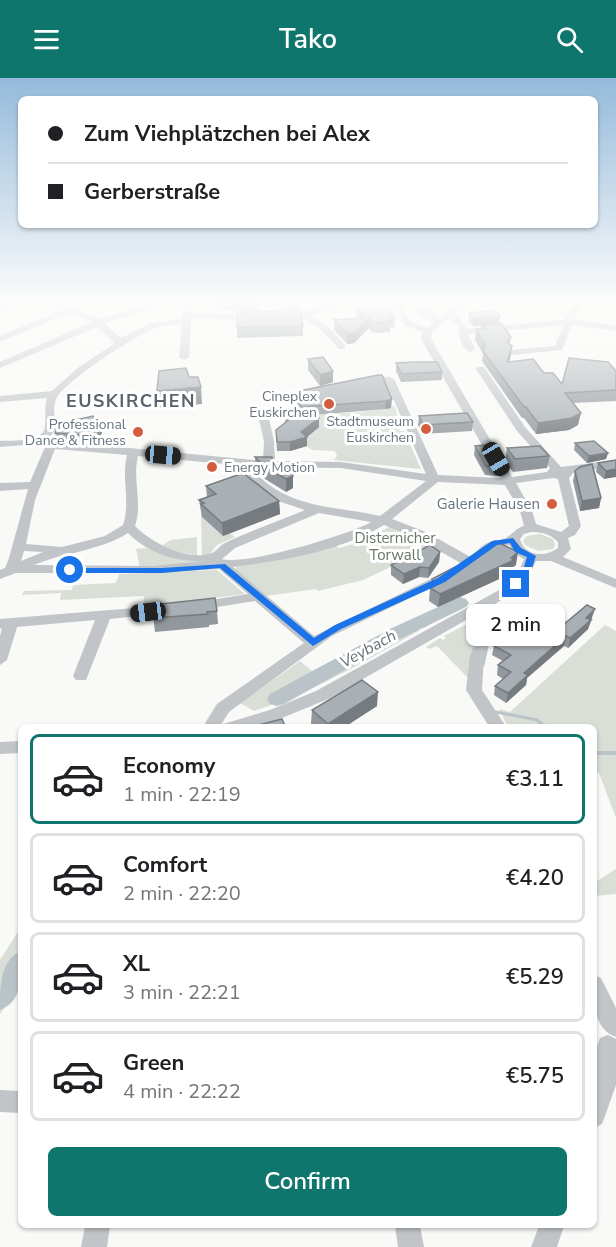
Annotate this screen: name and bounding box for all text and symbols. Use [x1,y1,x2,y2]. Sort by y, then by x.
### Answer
text: Tako [279,21,337,58]
icon: menu [30,23,63,56]
icon: search [553,23,586,56]
text: Zum Viehplätzchen bei Alex [84,119,370,149]
text: Gerberstraße [84,177,220,207]
place label: Cineplex Euskirchen [249,387,318,422]
district label: EUSKIRCHEN [66,389,196,413]
marker: Cineplex Euskirchen [322,397,336,411]
place label: Stadtmuseum Euskirchen [326,412,414,447]
place label: Professional Dance & Fitness [25,415,127,450]
marker: Stadtmuseum Euskirchen [419,422,433,436]
marker: Professional Dance & Fitness [131,425,145,439]
car [479,439,513,479]
car [144,444,182,466]
place label: Energy Motion [224,458,315,477]
marker: Energy Motion [205,460,219,474]
place label: Galerie Hausen [437,494,540,514]
marker: Galerie Hausen [545,497,559,511]
park label: Disternicher Torwall [354,528,436,565]
route start [56,556,83,583]
route end [502,570,529,597]
car [129,601,167,623]
callout: 2 min [466,605,566,647]
text: 2 min [490,611,541,638]
water label: Veybach [336,625,400,673]
text: Economy [123,751,215,781]
icon: car [51,752,105,806]
text: €3.11 [506,764,564,794]
text: 1 min · 22:19 [123,781,241,808]
text: Comfort [123,850,207,880]
icon: car [51,851,105,905]
text: €4.20 [506,863,564,893]
text: 2 min · 22:20 [123,880,241,907]
text: XL [123,949,150,979]
icon: car [51,950,105,1004]
text: €5.29 [506,962,564,992]
text: 3 min · 22:21 [123,979,241,1006]
text: Green [123,1048,184,1078]
icon: car [51,1049,105,1103]
text: €5.75 [506,1061,564,1091]
text: 4 min · 22:22 [123,1078,241,1105]
button: Confirm [48,1147,567,1216]

